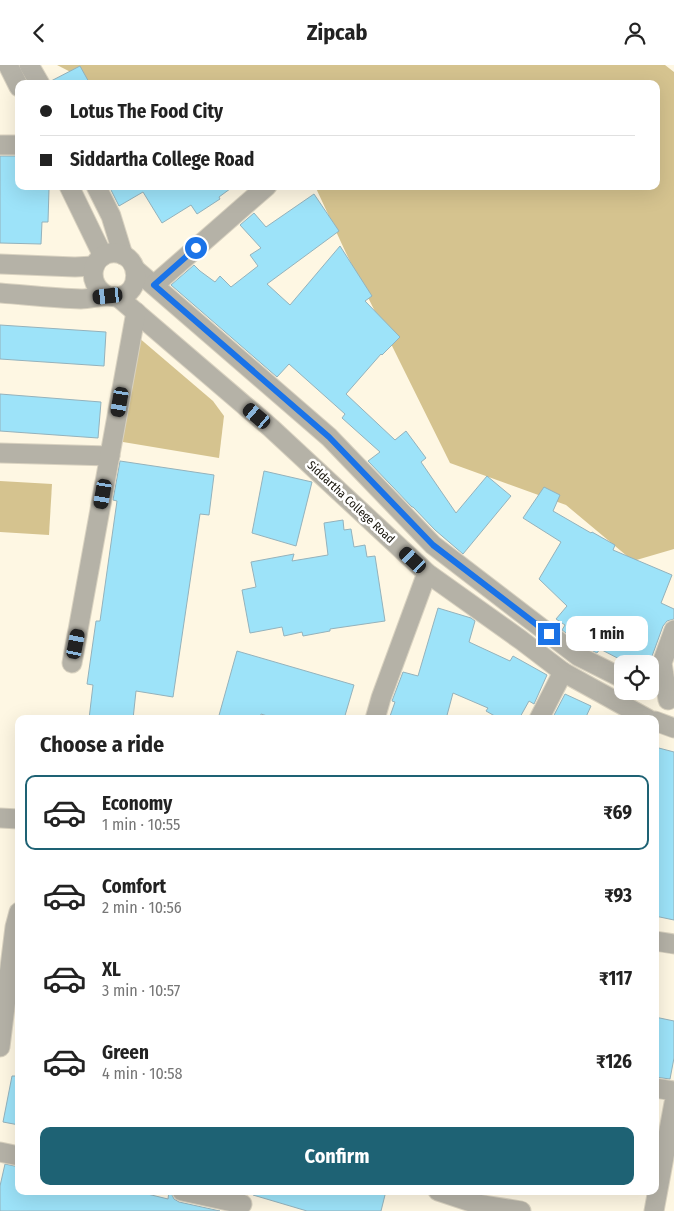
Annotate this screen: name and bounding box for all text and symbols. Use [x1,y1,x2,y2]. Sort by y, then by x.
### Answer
icon: back [25,19,53,47]
text: Zipcab [307,19,367,46]
icon: person [621,19,649,47]
text: Lotus The Food City [70,100,223,123]
text: Siddartha College Road [70,148,254,171]
route start [185,237,207,259]
car [92,287,123,305]
car [110,386,129,418]
car [240,401,273,431]
street label: Siddartha College Road [304,458,398,546]
car [93,478,112,510]
car [396,544,429,576]
callout: 1 min [566,617,649,651]
route end [538,623,560,645]
text: 1 min [590,624,624,643]
car [65,628,86,660]
map controls [614,655,659,700]
button: locate [614,655,659,700]
text: Choose a ride [40,731,164,758]
icon: car [42,790,87,835]
text: Economy [102,792,172,815]
text: ₹69 [603,801,632,824]
text: 1 min · 10:55 [102,815,180,834]
icon: car [42,873,87,918]
text: Comfort [102,875,166,898]
text: ₹93 [604,884,632,907]
text: 2 min · 10:56 [102,898,182,917]
icon: car [42,956,87,1001]
text: XL [102,958,121,981]
text: ₹117 [599,967,632,990]
text: 3 min · 10:57 [102,981,180,1000]
icon: car [42,1039,87,1084]
text: Green [102,1041,149,1064]
text: ₹126 [596,1050,632,1073]
text: 4 min · 10:58 [102,1064,183,1083]
button: Confirm [40,1127,634,1185]

